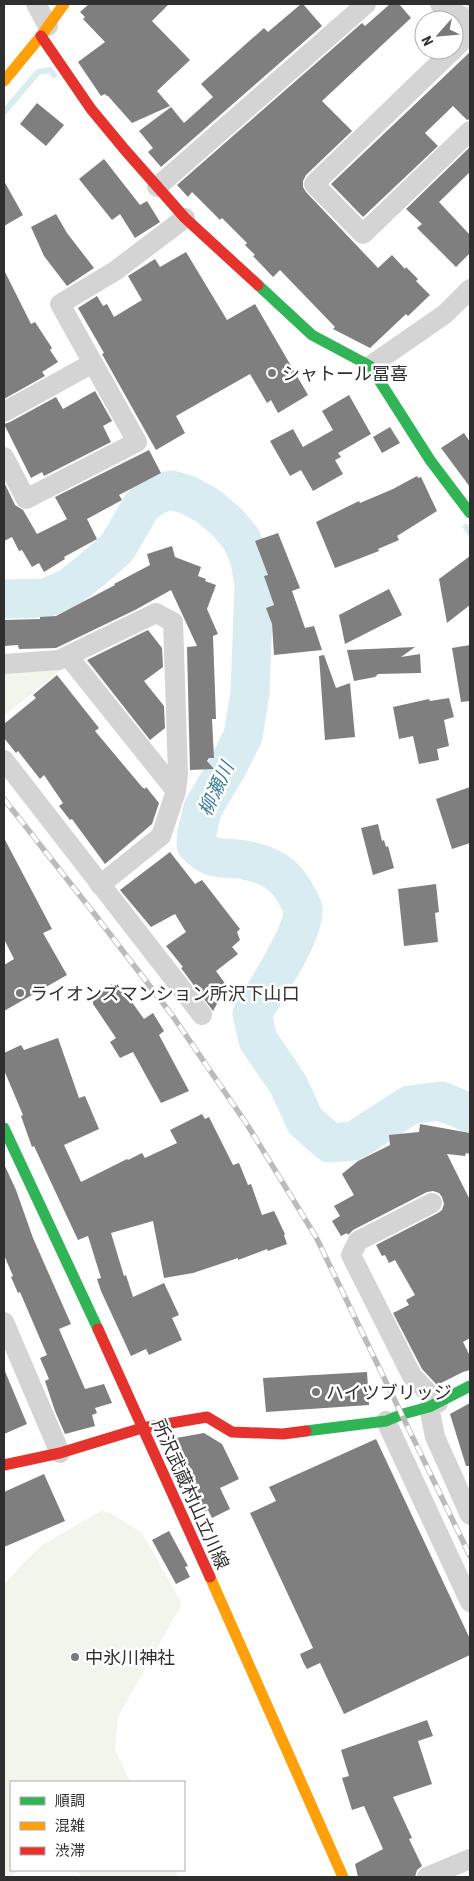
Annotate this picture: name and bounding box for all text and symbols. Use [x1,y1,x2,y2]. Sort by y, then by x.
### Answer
north arrow [414,10,464,60]
text: N [418,33,436,48]
place label: シャトール冨喜 [282,363,408,384]
marker: シャトール冨喜 [266,367,278,379]
water label: 柳瀬川 [194,757,239,820]
place label: ライオンズマンション所沢下山口 [30,983,300,1004]
marker: ライオンズマンション所沢下山口 [14,987,26,999]
place label: ハイツブリッジ [326,1382,452,1403]
marker: ハイツブリッジ [310,1386,322,1398]
street label: 所沢武蔵村山立川線 [148,1416,234,1572]
place label: 中氷川神社 [85,1647,175,1668]
marker: 中氷川神社 [69,1651,81,1663]
legend [10,1781,185,1871]
text: 順調 [55,1792,85,1810]
text: 混雑 [55,1817,85,1835]
text: 渋滞 [55,1842,85,1860]

